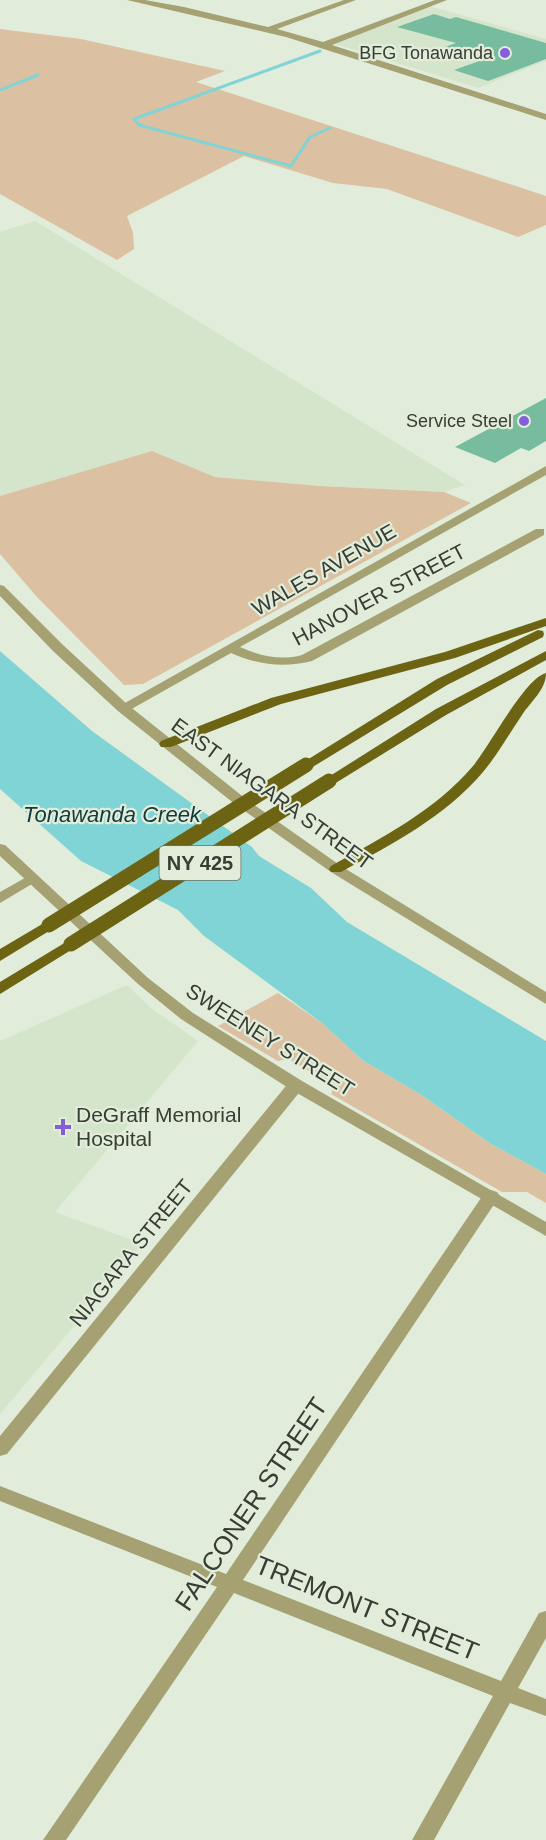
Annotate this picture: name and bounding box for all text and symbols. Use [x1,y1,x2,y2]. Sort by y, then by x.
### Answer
place label: BFG Tonawanda [359,43,494,63]
marker: BFG Tonawanda [498,46,512,60]
place label: Service Steel [406,411,512,431]
marker: Service Steel [517,414,531,428]
street label: WALES AVENUE [248,519,400,620]
street label: HANOVER STREET [288,539,469,650]
street label: EAST NIAGARA STREET [168,713,377,874]
water label: Tonawanda Creek [23,802,202,827]
road number: NY 425 [160,846,240,880]
street label: SWEENEY STREET [182,979,358,1101]
place label: DeGraff Memorial Hospital [76,1103,241,1150]
marker: DeGraff Memorial Hospital [54,1118,72,1136]
street label: NIAGARA STREET [64,1175,197,1331]
street label: FALCONER STREET [169,1392,333,1616]
street label: TREMONT STREET [251,1550,483,1667]

